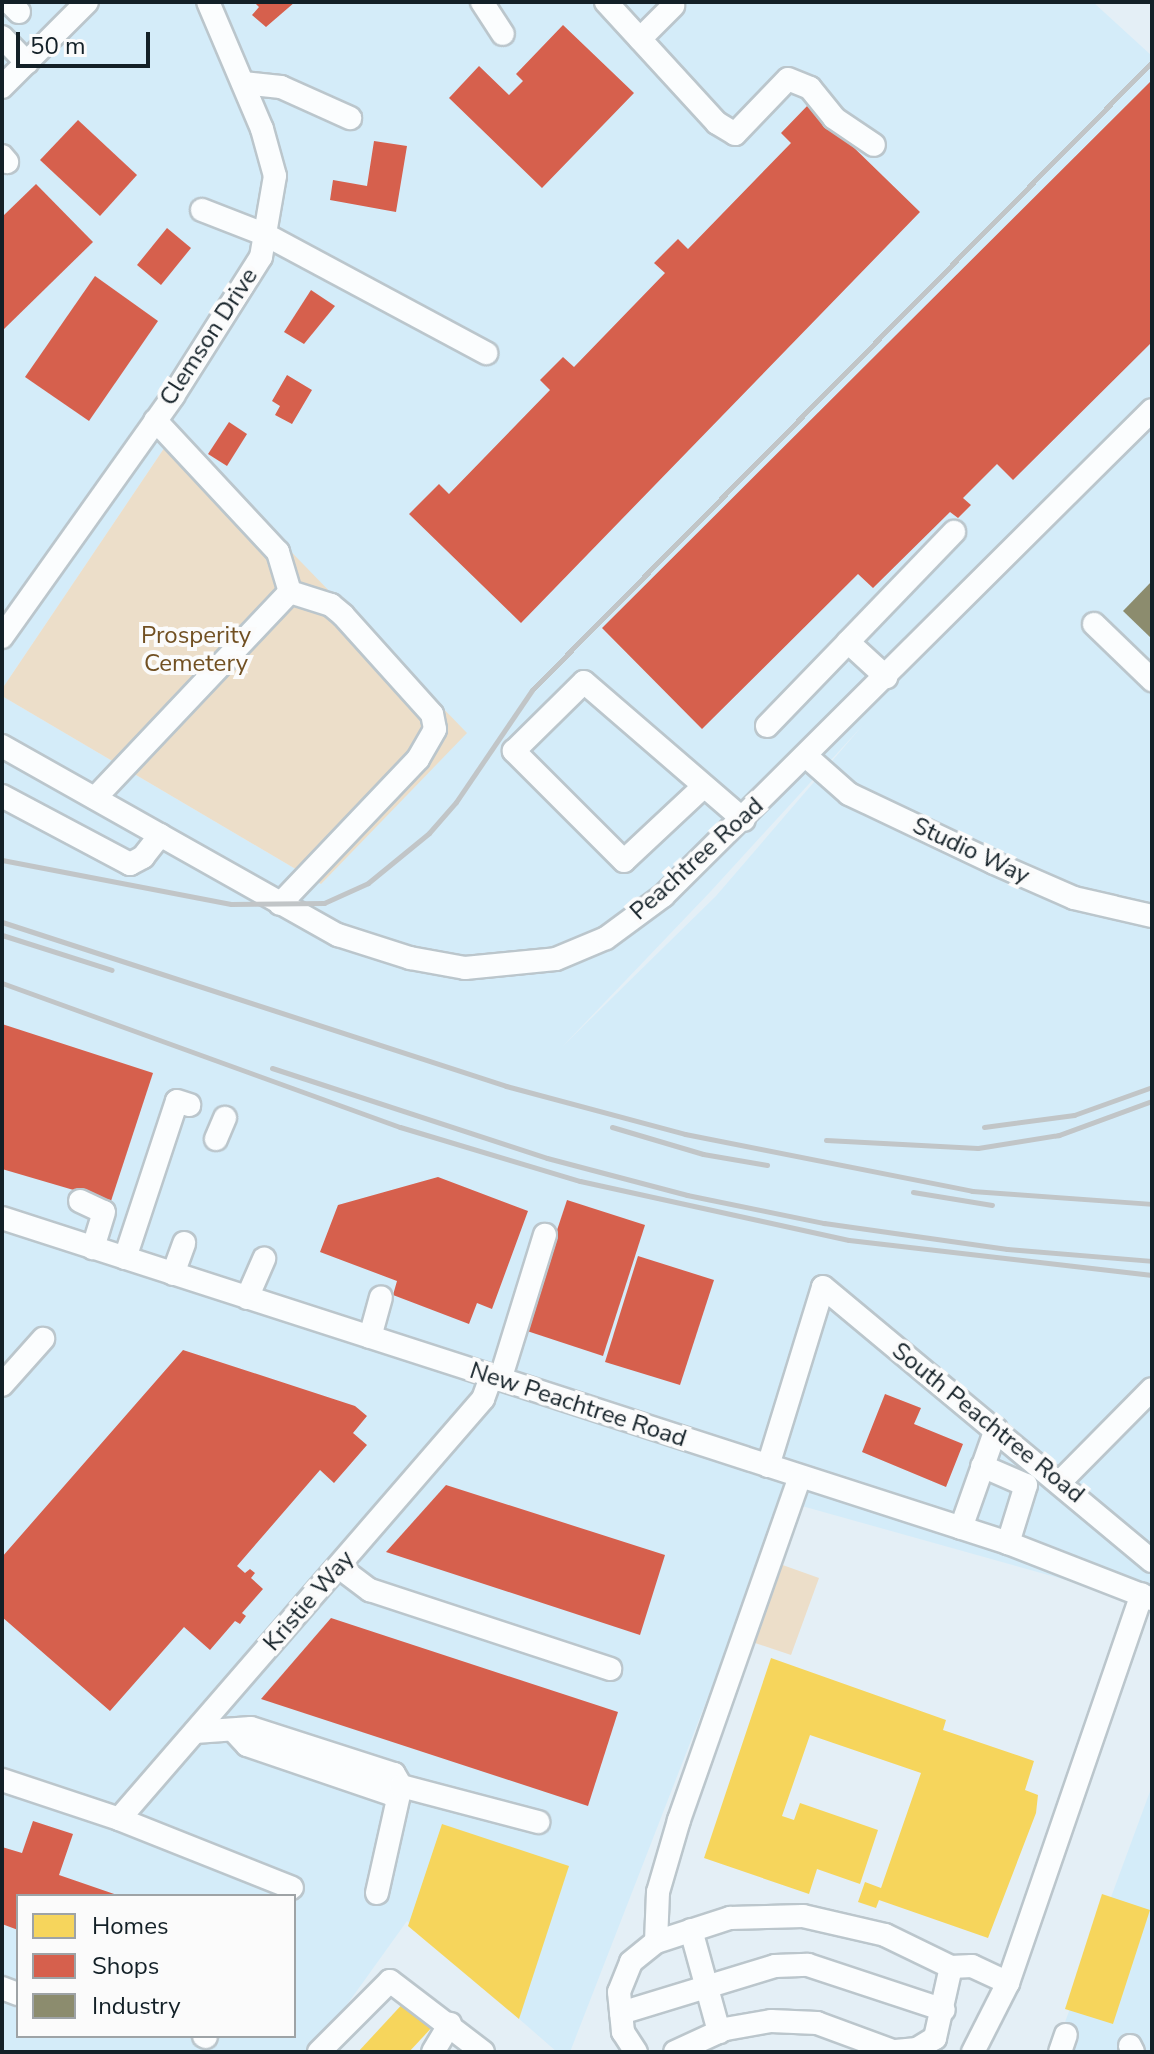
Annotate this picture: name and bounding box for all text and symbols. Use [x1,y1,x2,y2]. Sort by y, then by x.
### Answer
scale bar [20,16,154,66]
text: 50 m [30,30,86,62]
street label: Clemson Drive [154,263,264,411]
park label: Prosperity Cemetery [141,622,251,678]
street label: Peachtree Road [624,792,770,926]
street label: Studio Way [908,811,1034,891]
street label: South Peachtree Road [886,1337,1090,1509]
street label: New Peachtree Road [466,1356,690,1454]
street label: Kristie Way [258,1545,360,1657]
legend [16,1894,296,2038]
text: Homes [92,1910,168,1942]
text: Shops [92,1950,159,1982]
text: Industry [92,1990,181,2022]

